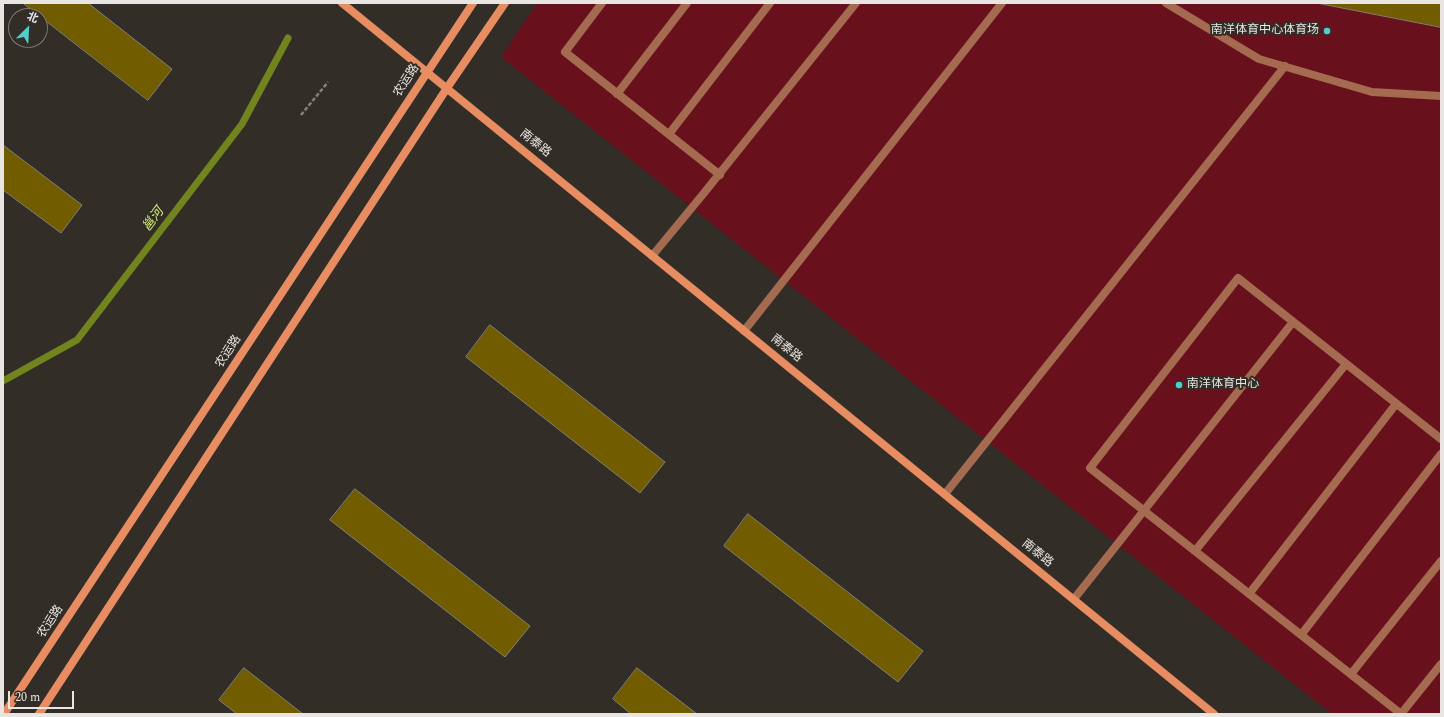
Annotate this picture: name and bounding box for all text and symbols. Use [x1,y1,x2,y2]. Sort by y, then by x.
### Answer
text: 北 [24,7,41,27]
north arrow [8,8,48,48]
place label: 南洋体育中心体育场 [1211,24,1319,38]
marker: 南洋体育中心体育场 [1322,26,1332,36]
street label: 农运路 [391,62,423,100]
street label: 南泰路 [516,127,554,161]
water label: 邕河 [140,205,168,235]
street label: 南泰路 [767,332,805,366]
street label: 农运路 [213,333,245,371]
place label: 南洋体育中心 [1187,378,1259,392]
marker: 南洋体育中心 [1174,380,1184,390]
street label: 南泰路 [1018,537,1056,571]
street label: 农运路 [35,603,67,641]
scale bar [10,683,76,709]
text: 20 m [15,688,40,707]

